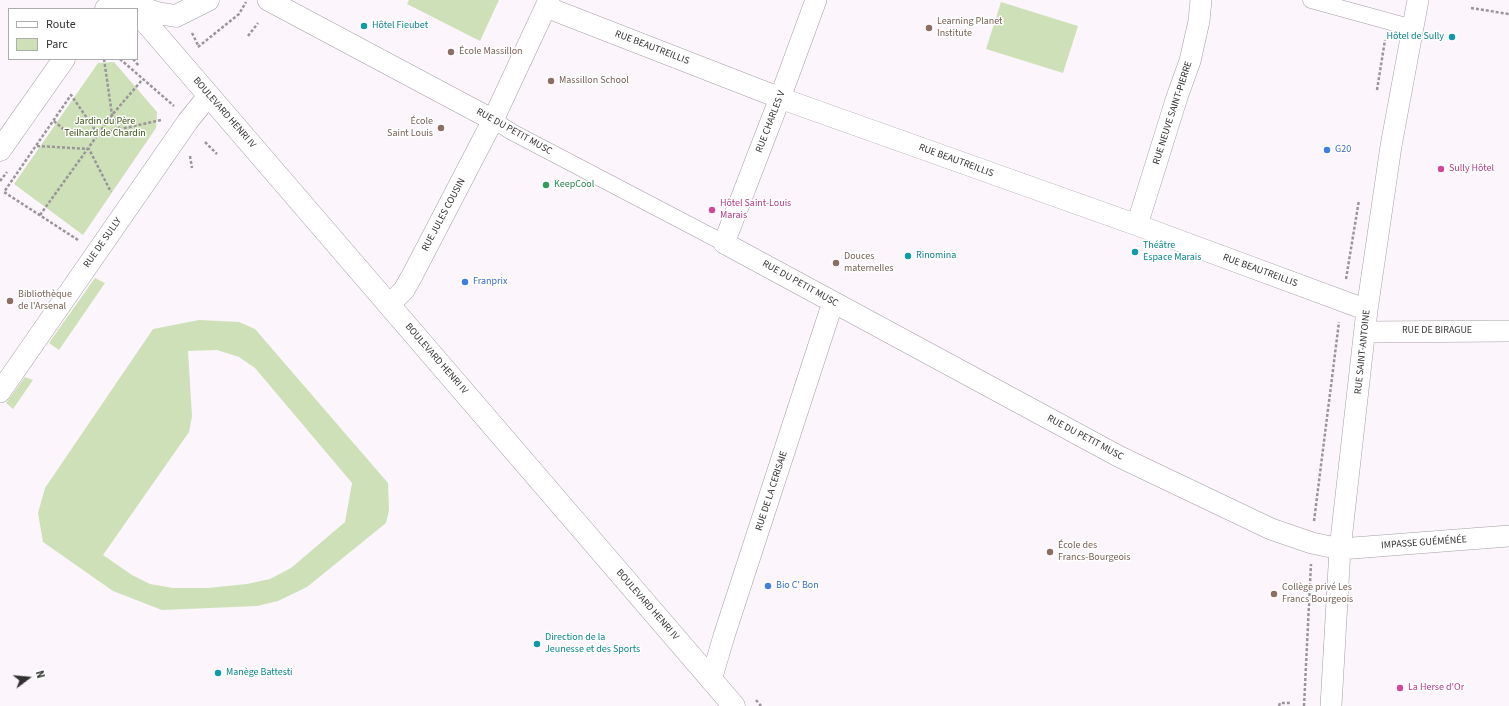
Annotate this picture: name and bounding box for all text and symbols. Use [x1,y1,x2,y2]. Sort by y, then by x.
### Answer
legend [8,8,138,60]
text: Route [46,16,76,33]
place label: Learning Planet Institute [937,16,1002,40]
place label: Hôtel Fieubet [372,20,428,32]
marker: Hôtel Fieubet [359,21,369,31]
marker: Learning Planet Institute [924,23,934,33]
street label: RUE BEAUTREILLIS [613,28,691,68]
place label: Hôtel de Sully [1386,31,1444,43]
marker: Hôtel de Sully [1447,32,1457,42]
text: Parc [46,36,68,53]
place label: École Massillon [459,46,523,58]
marker: École Massillon [446,47,456,57]
street label: RUE NEUVE SAINT-PIERRE [1151,60,1195,166]
street label: BOULEVARD HENRI IV [190,75,258,151]
place label: Massillon School [559,75,629,87]
marker: Massillon School [546,76,556,86]
street label: RUE CHARLES V [754,89,788,155]
street label: RUE DU PETIT MUSC [474,106,554,158]
park label: Jardin du Père Teilhard de Chardin [64,116,146,140]
place label: École Saint Louis [387,116,433,140]
marker: École Saint Louis [436,123,446,133]
street label: RUE BEAUTREILLIS [917,142,995,180]
place label: G20 [1335,144,1351,156]
marker: G20 [1322,145,1332,155]
place label: Sully Hôtel [1449,163,1494,175]
marker: Sully Hôtel [1436,164,1446,174]
street label: RUE JULES COUSIN [420,176,468,254]
place label: KeepCool [554,179,594,191]
marker: KeepCool [541,180,551,190]
place label: Hôtel Saint-Louis Marais [720,198,791,222]
marker: Hôtel Saint-Louis Marais [707,205,717,215]
street label: RUE DE SULLY [81,216,125,270]
place label: Théâtre Espace Marais [1143,240,1201,264]
marker: Théâtre Espace Marais [1130,247,1140,257]
place label: Rinomina [916,250,956,262]
place label: Douces maternelles [844,251,894,274]
marker: Rinomina [903,251,913,261]
street label: RUE BEAUTREILLIS [1221,252,1299,290]
street label: RUE DU PETIT MUSC [760,258,840,310]
marker: Douces maternelles [831,258,841,268]
place label: Franprix [473,276,507,288]
marker: Franprix [460,277,470,287]
place label: Bibliothèque de l'Arsenal [18,289,72,312]
marker: Bibliothèque de l'Arsenal [5,296,15,306]
street label: RUE SAINT-ANTOINE [1353,309,1373,395]
street label: BOULEVARD HENRI IV [402,321,470,397]
street label: RUE DE BIRAGUE [1402,325,1472,337]
street label: RUE DU PETIT MUSC [1045,413,1125,463]
street label: RUE DE LA CERISAIE [753,450,791,532]
street label: IMPASSE GUÉMÉNÉE [1381,534,1467,552]
place label: École des Francs-Bourgeois [1058,540,1130,564]
marker: École des Francs-Bourgeois [1045,547,1055,557]
street label: BOULEVARD HENRI IV [613,567,681,643]
place label: Bio C' Bon [776,580,819,592]
marker: Bio C' Bon [763,581,773,591]
place label: Collège privé Les Francs Bourgeois [1282,582,1353,606]
marker: Collège privé Les Francs Bourgeois [1269,589,1279,599]
place label: Direction de la Jeunesse et des Sports [545,632,640,656]
marker: Direction de la Jeunesse et des Sports [532,639,542,649]
north arrow [8,658,48,698]
place label: Manège Battesti [226,667,292,679]
marker: Manège Battesti [213,668,223,678]
text: N [32,669,48,680]
place label: La Herse d'Or [1408,682,1464,694]
marker: La Herse d'Or [1395,683,1405,693]

